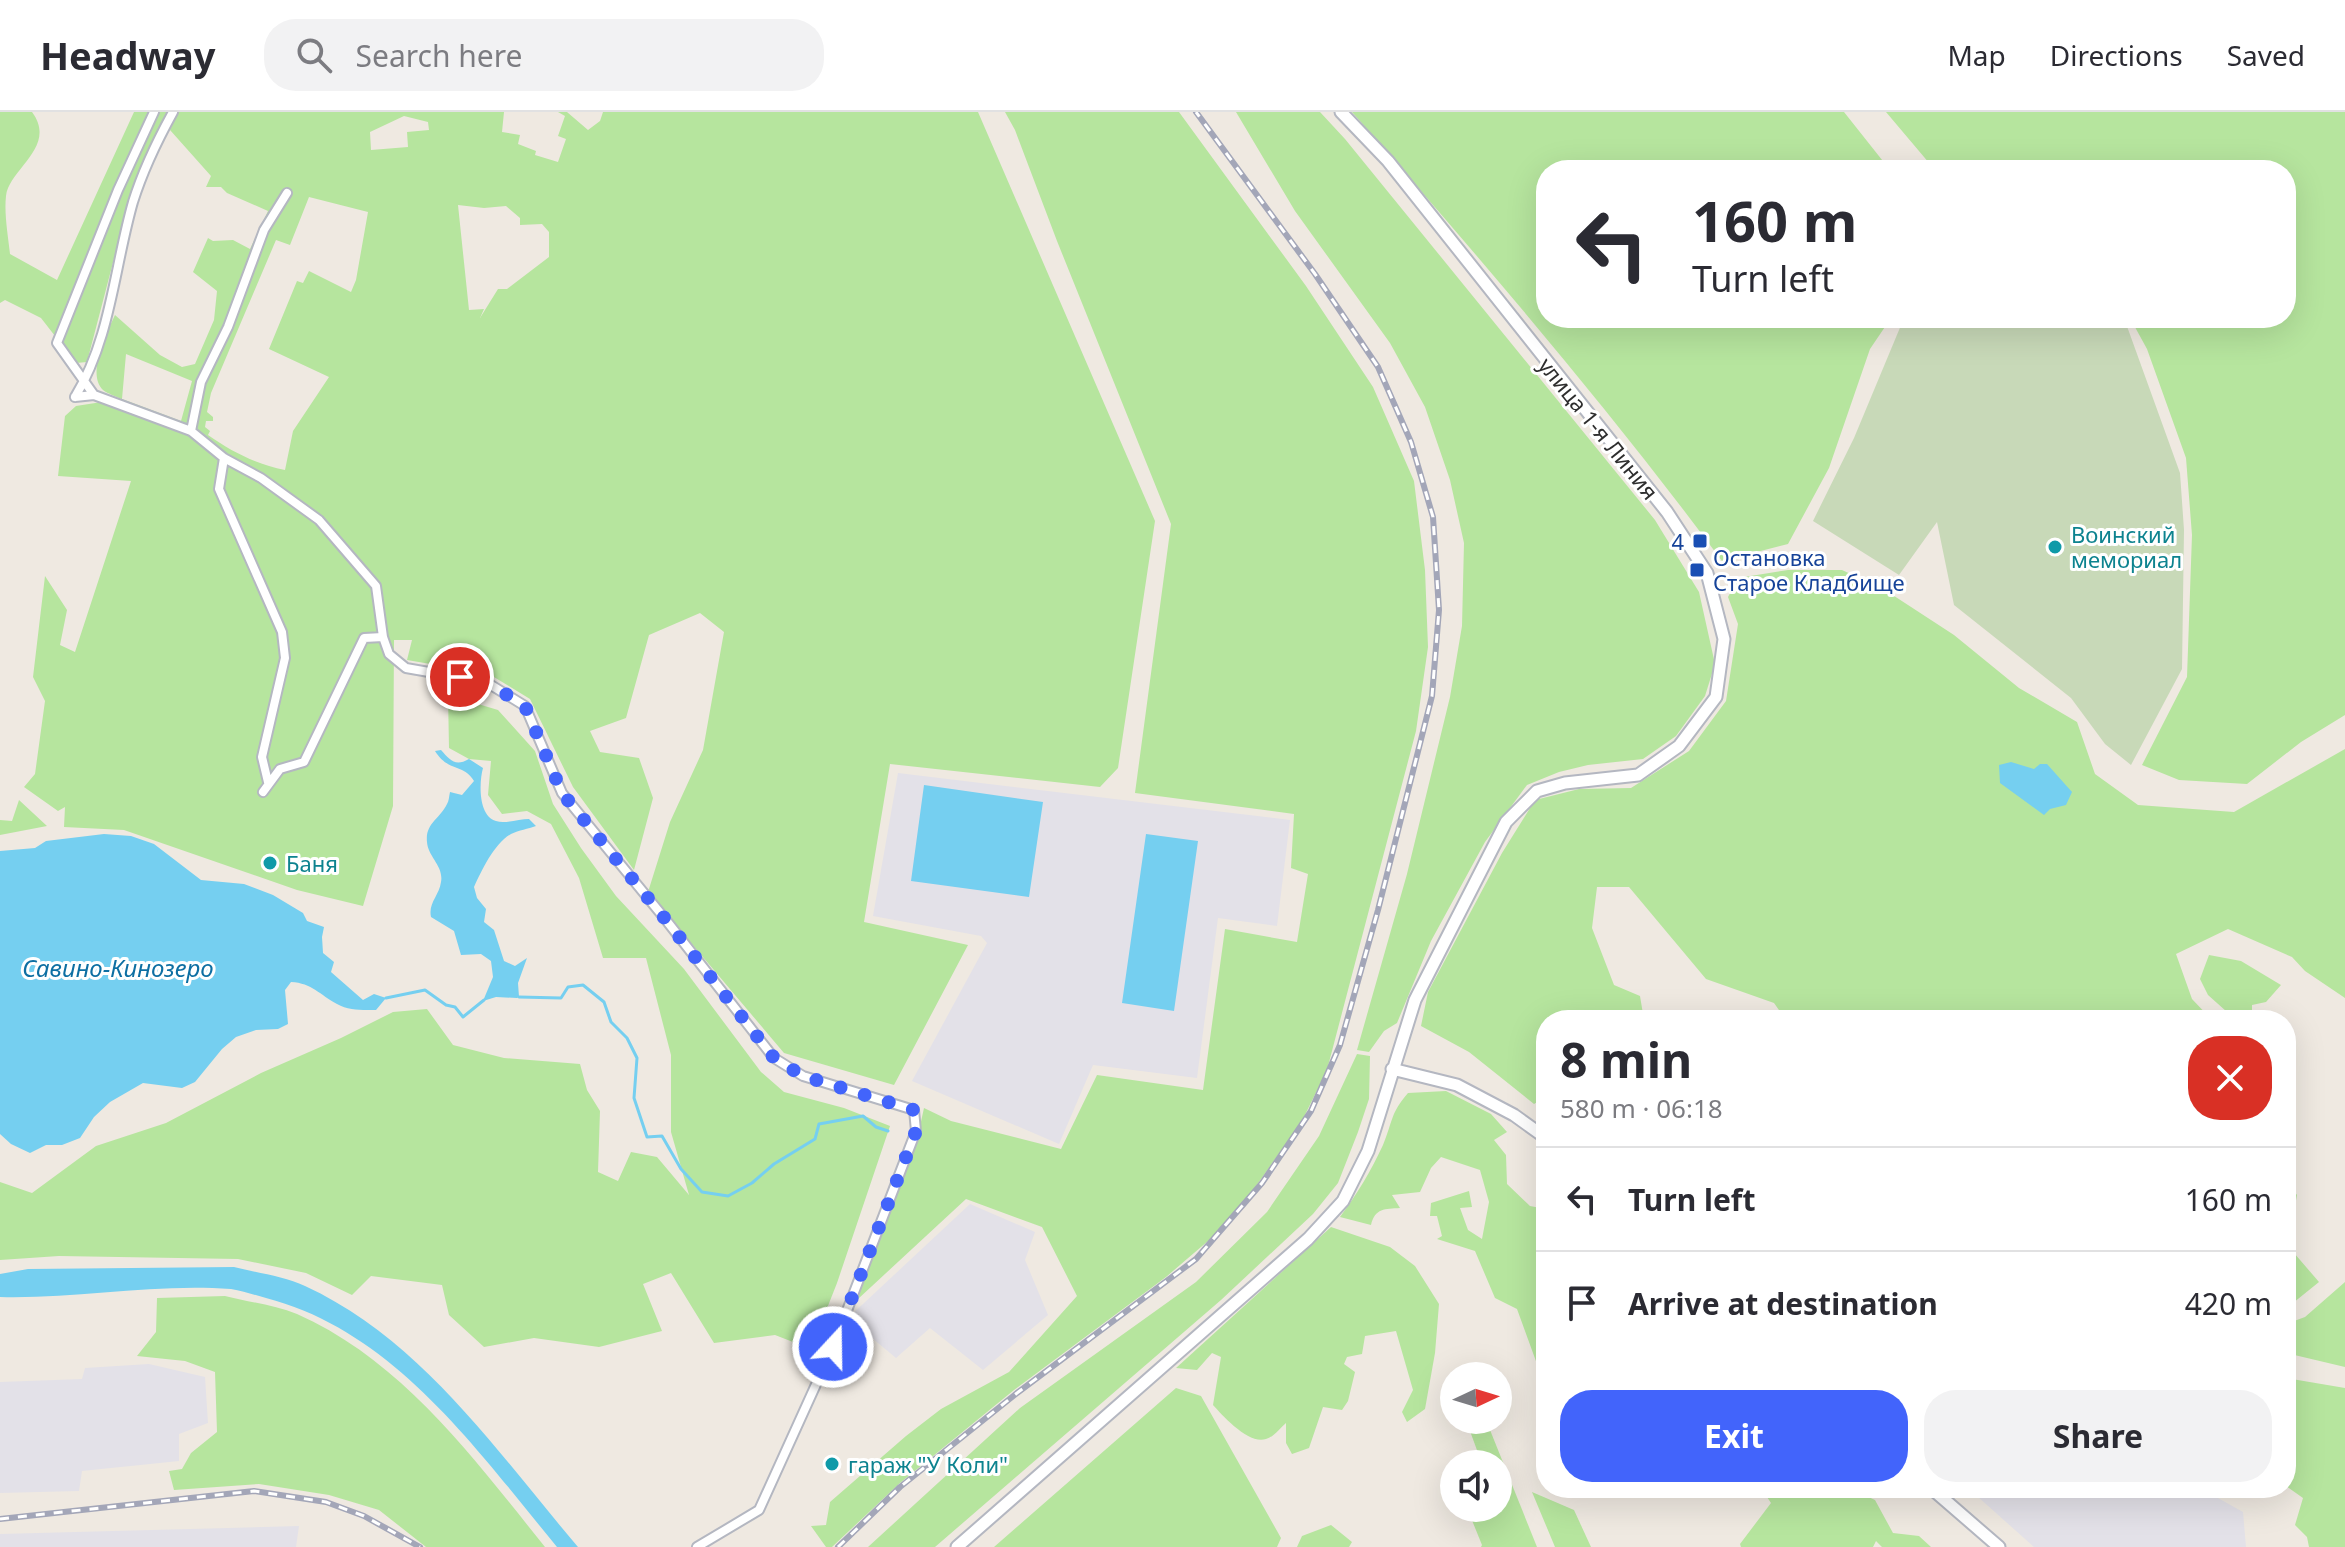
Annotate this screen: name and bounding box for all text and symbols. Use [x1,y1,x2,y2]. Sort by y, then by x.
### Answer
search box [264,19,824,91]
text: Headway [40,29,216,81]
icon: search [292,33,336,77]
text: Search here [356,35,522,76]
text: Map [1947,36,2006,74]
text: Directions [2050,36,2183,74]
text: Saved [2227,36,2305,74]
text: 160 m [1692,182,1857,258]
icon: left [1560,192,1664,296]
text: Turn left [1692,254,1834,303]
street label: улица 1-я Линия [1532,351,1666,505]
place label: Воинский мемориал [2071,519,2182,574]
place label: 4 [1671,526,1684,556]
marker: 4 [1691,532,1709,550]
marker: Воинский мемориал [2046,538,2064,556]
place label: Остановка Старое Кладбище [1713,542,1905,597]
marker: Остановка Старое Кладбище [1688,561,1706,579]
pin [426,643,494,711]
icon: arrive [438,655,482,699]
place label: Баня [286,848,338,878]
marker: Баня [261,854,279,872]
water label: Савино-Кинозеро [22,951,214,984]
text: 8 min [1560,1027,1692,1092]
button: close [2188,1036,2272,1120]
text: 580 m · 06:18 [1560,1090,1723,1126]
icon: left [1560,1177,1604,1221]
text: Turn left [1628,1179,1756,1220]
text: 160 m [2185,1179,2272,1220]
icon: arrive [1560,1281,1604,1325]
text: Arrive at destination [1628,1283,1938,1324]
text: 420 m [2185,1283,2272,1324]
position arrow [791,1305,875,1389]
north arrow [1440,1362,1512,1434]
map controls [1440,1362,1512,1522]
button: Exit [1560,1390,1908,1482]
button: Share [1924,1390,2272,1482]
place label: гараж "У Коли" [848,1449,1008,1479]
button: sound [1440,1450,1512,1522]
marker: гараж "У Коли" [823,1455,841,1473]

